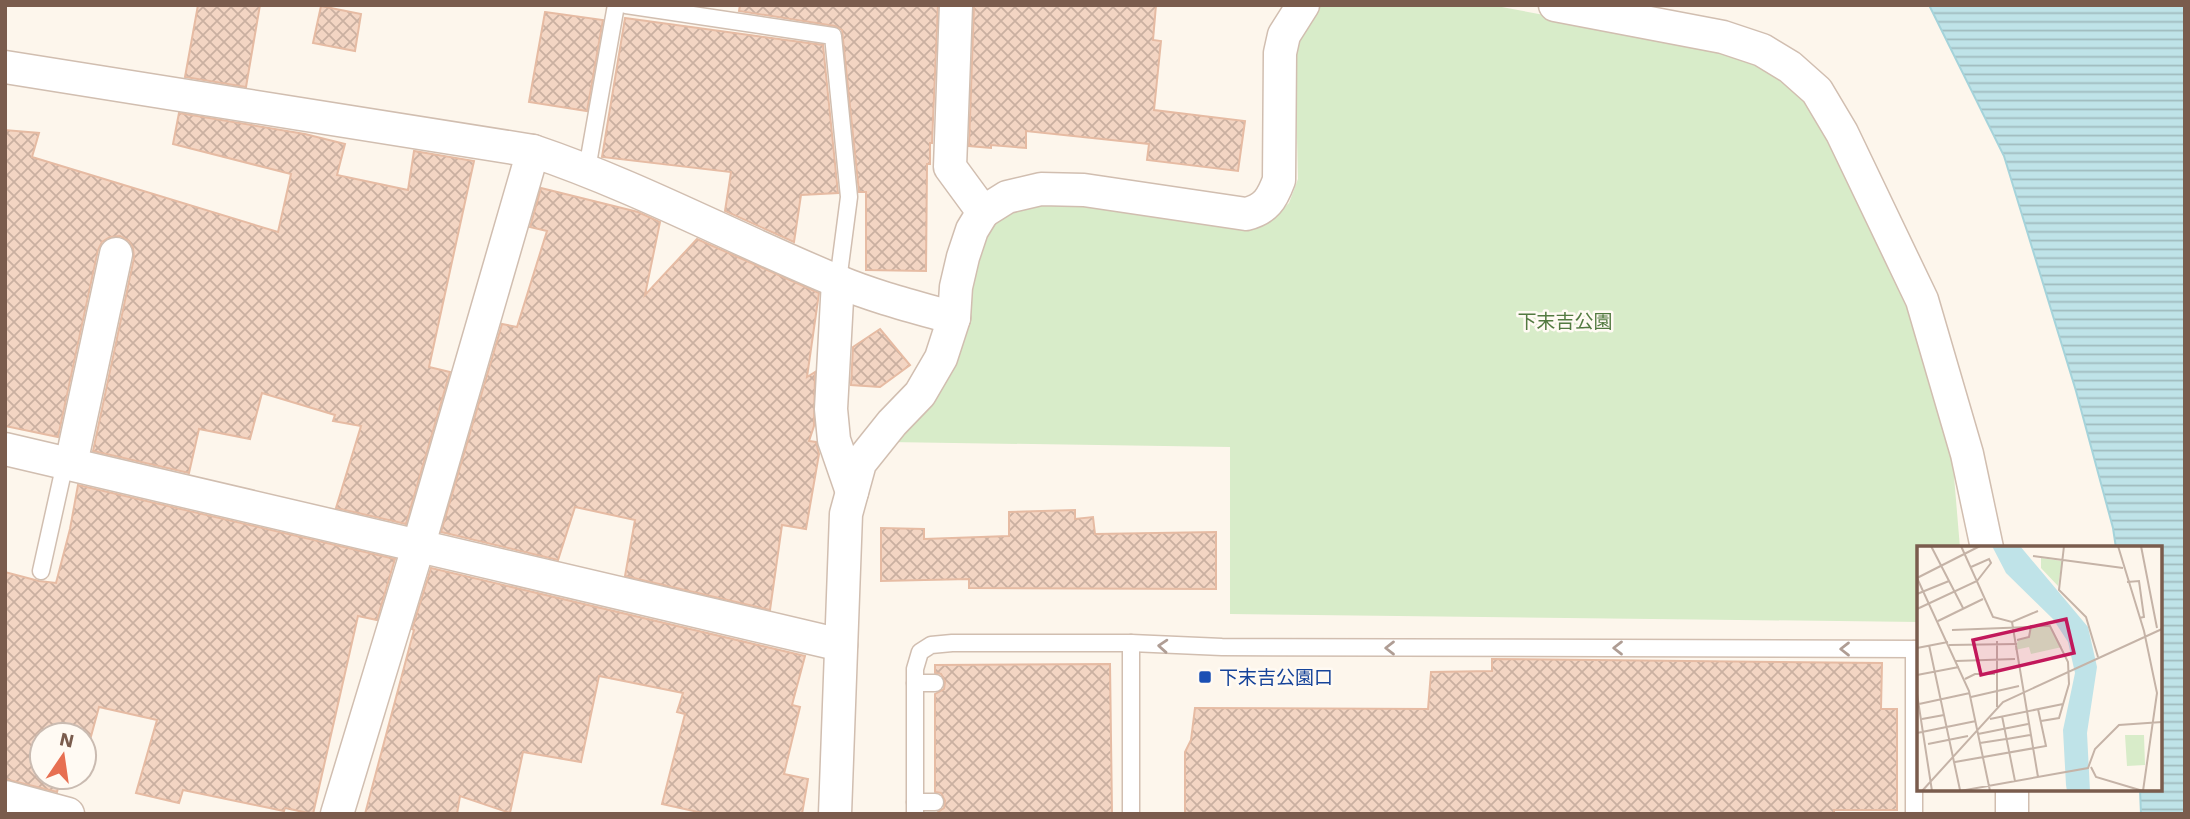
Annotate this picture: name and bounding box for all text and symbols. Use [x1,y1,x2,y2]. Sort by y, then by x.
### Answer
park label: 下末吉公園 [1517,310,1613,333]
inset map [1917,546,2162,791]
one-way arrow [1157,639,1168,654]
one-way arrow [1385,640,1395,656]
one-way arrow [1612,640,1623,656]
one-way arrow [1840,641,1850,657]
place label: 下末吉公園口 [1219,666,1333,689]
marker: 下末吉公園口 [1197,669,1213,685]
north arrow [28,721,98,791]
text: N [57,727,76,753]

